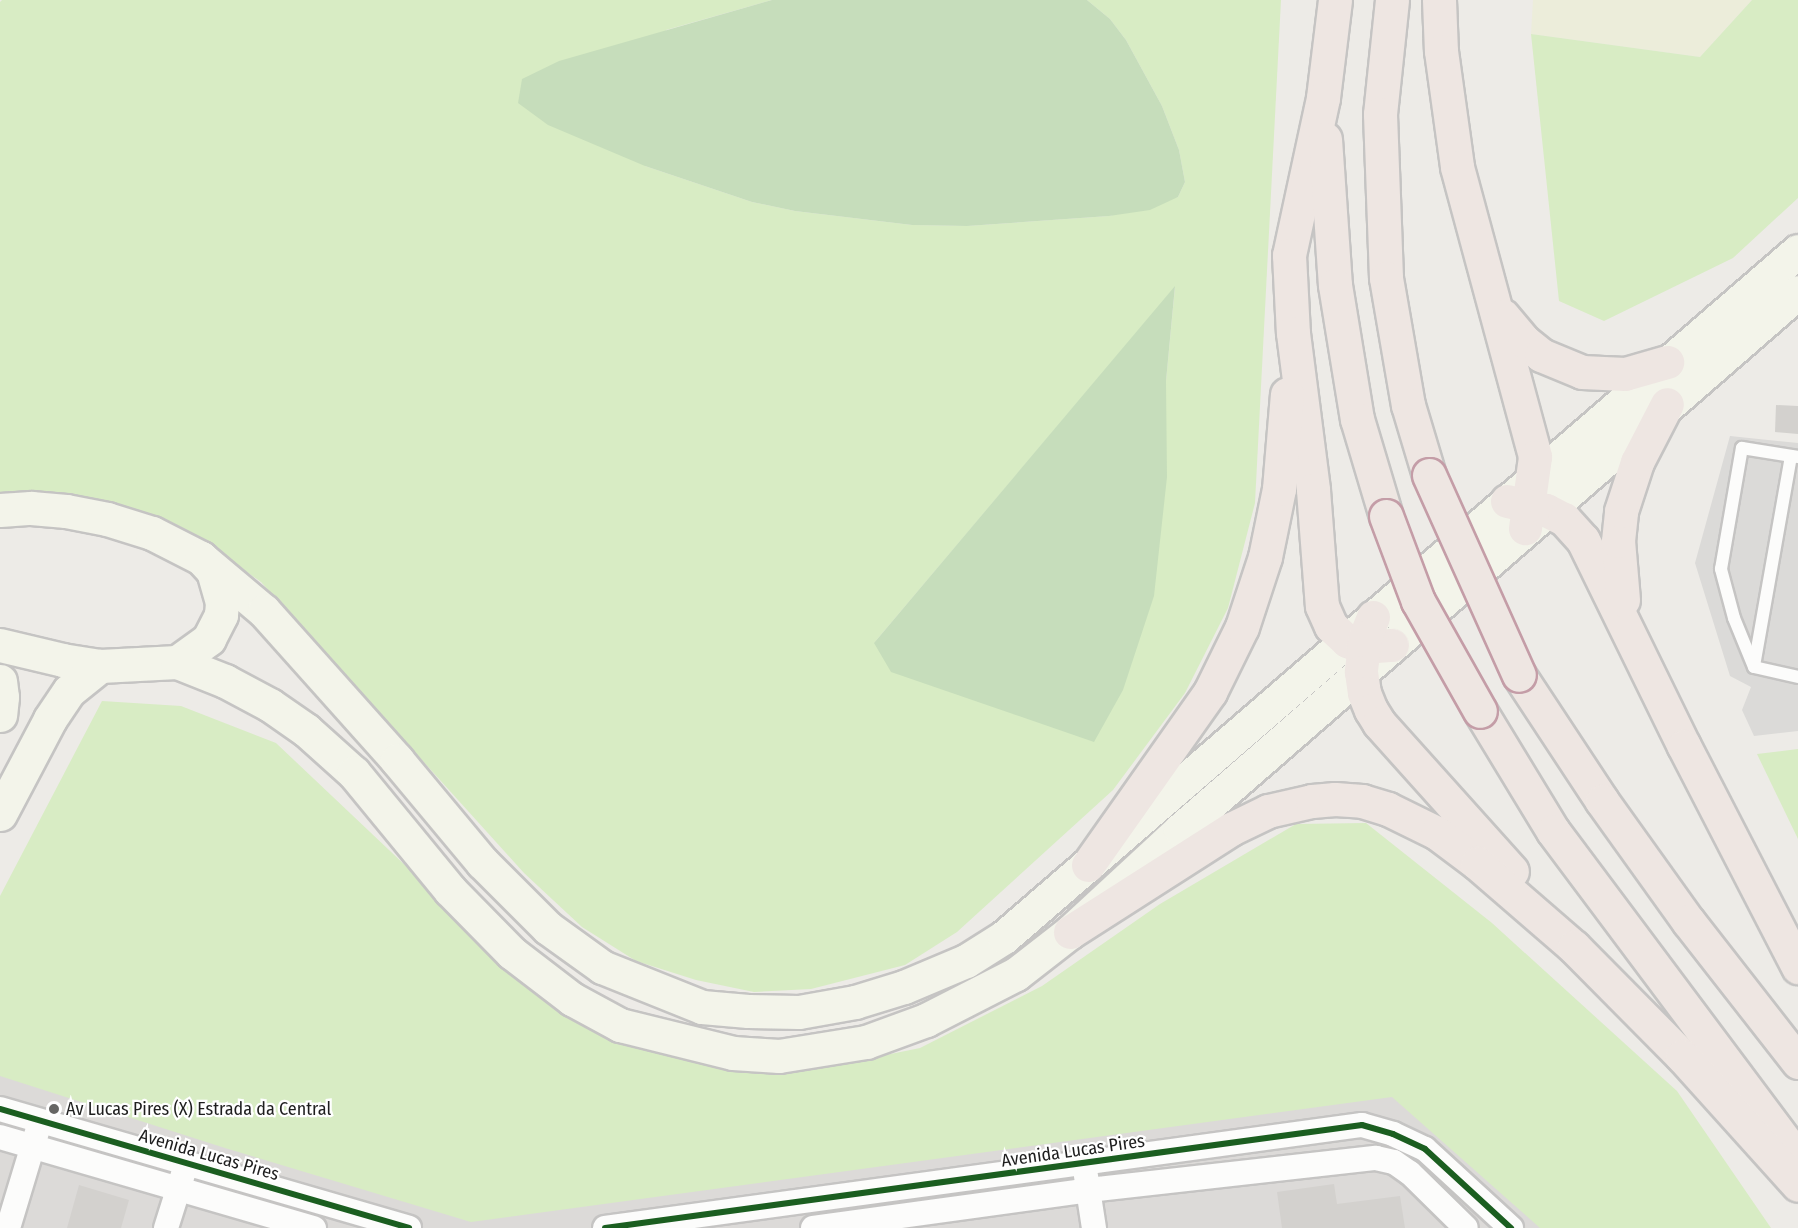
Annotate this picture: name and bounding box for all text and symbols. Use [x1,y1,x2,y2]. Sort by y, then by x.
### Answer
place label: Av Lucas Pires (X) Estrada da Central [66,1098,331,1120]
marker: Av Lucas Pires (X) Estrada da Central [47,1102,61,1116]
street label: Avenida Lucas Pires [137,1125,281,1185]
street label: Avenida Lucas Pires [1000,1130,1146,1172]

